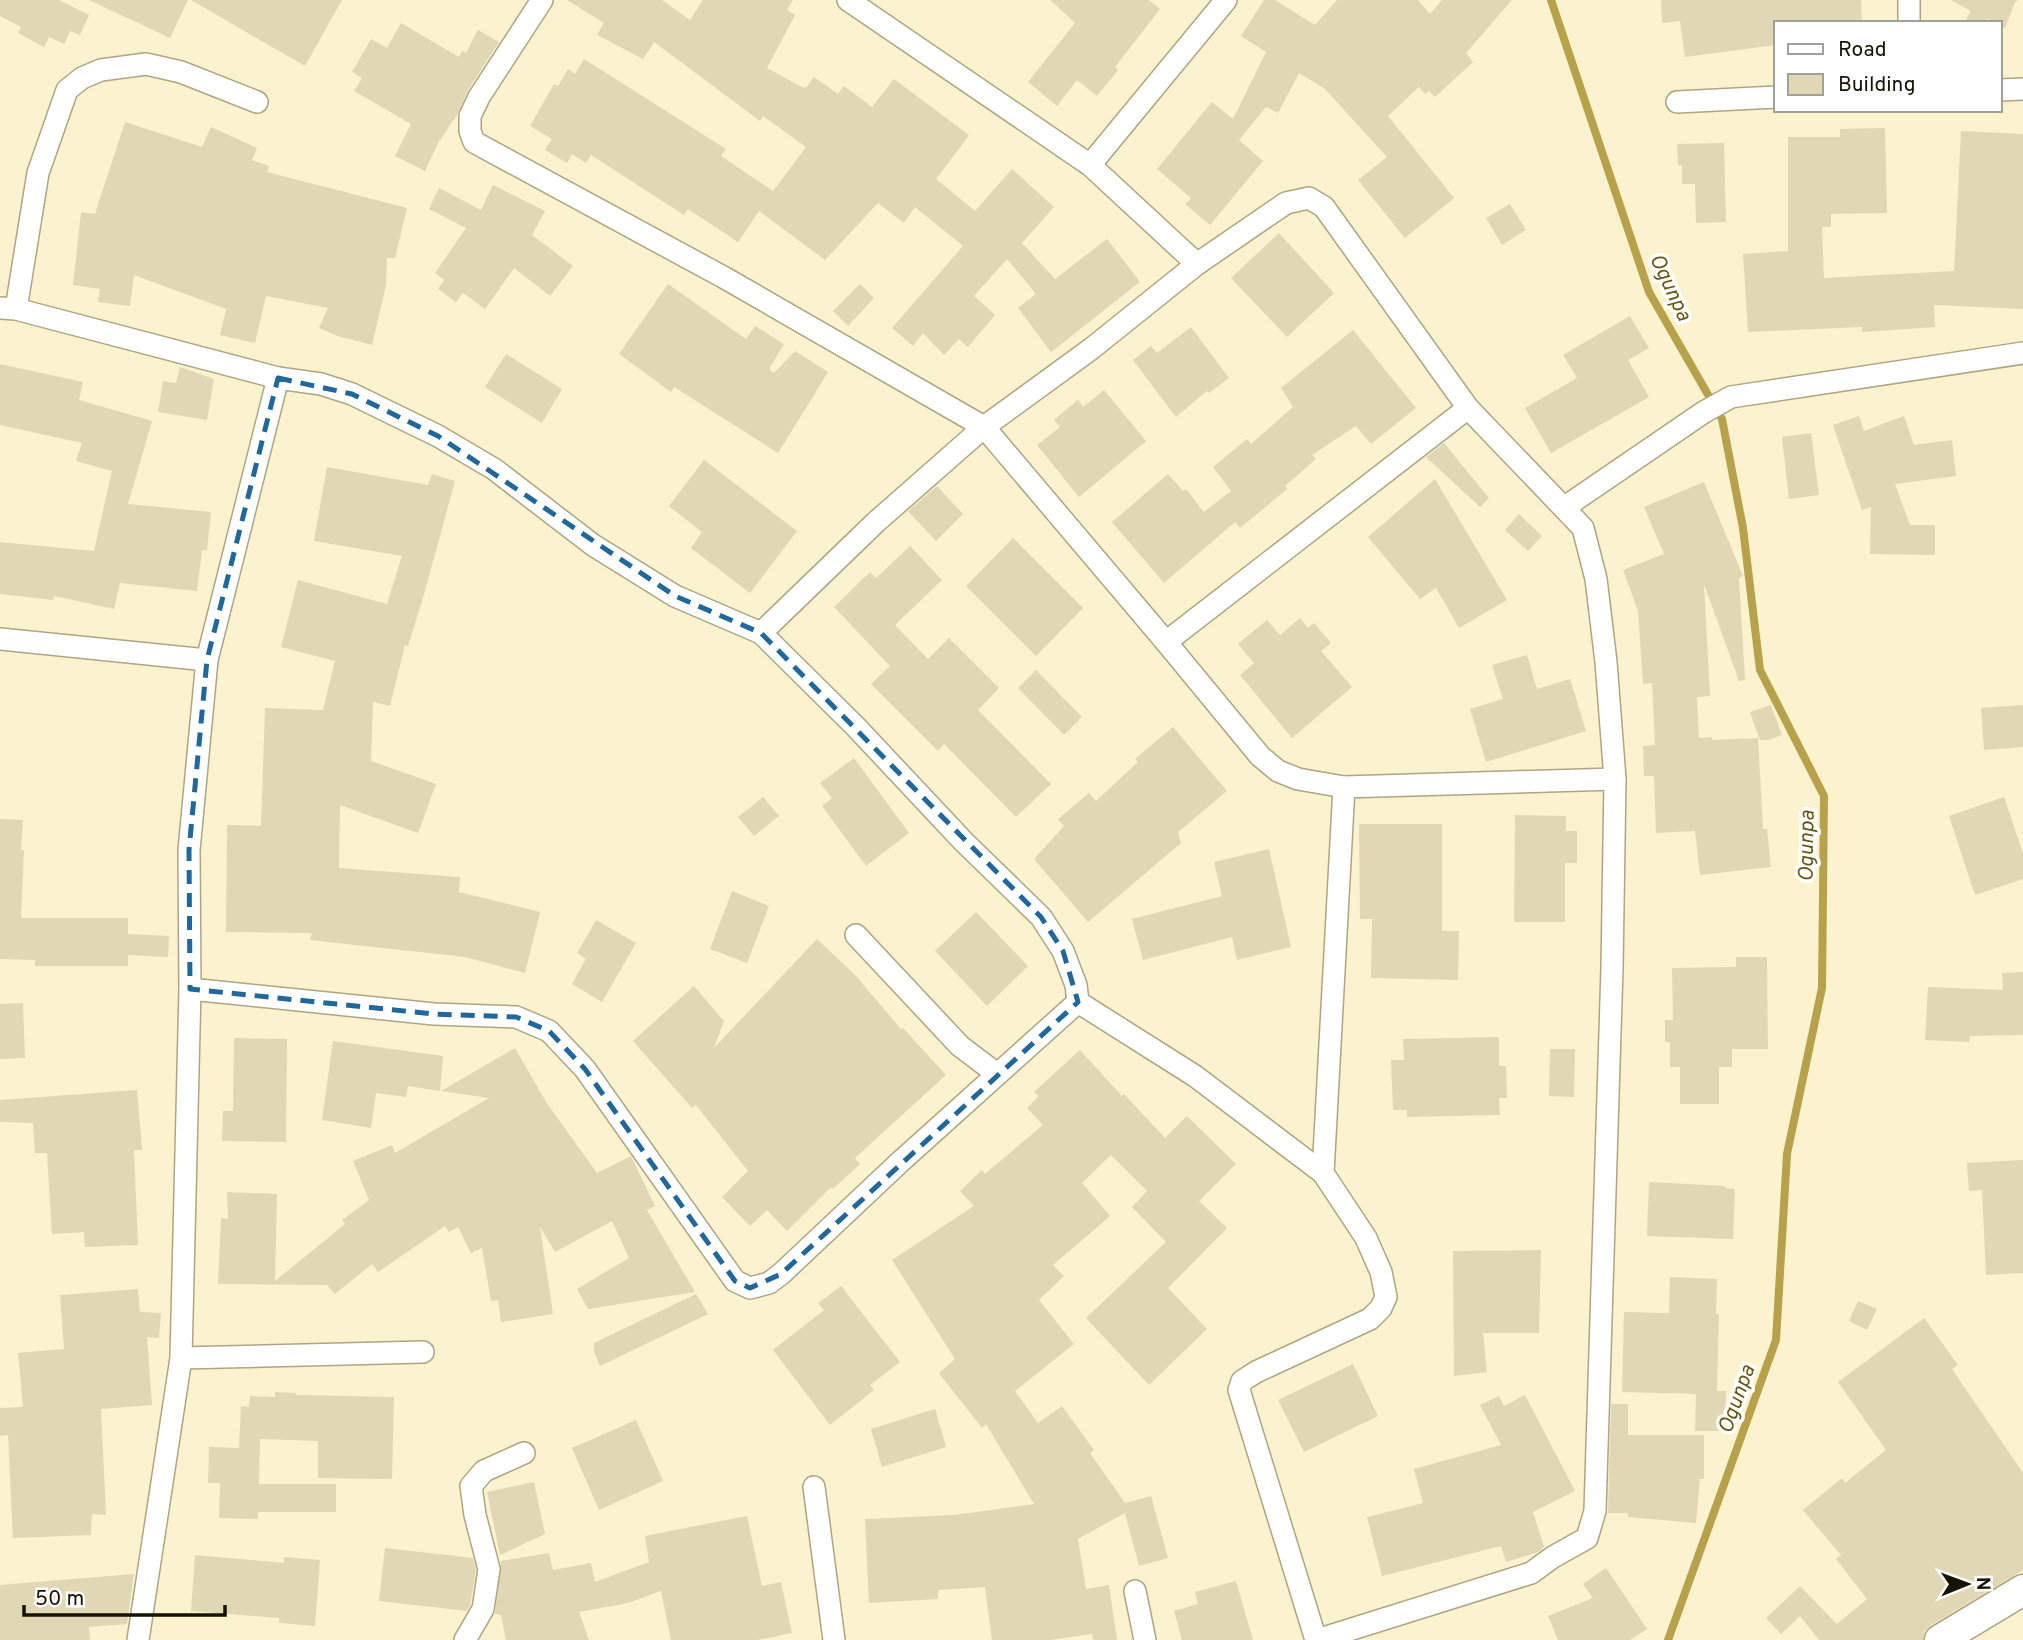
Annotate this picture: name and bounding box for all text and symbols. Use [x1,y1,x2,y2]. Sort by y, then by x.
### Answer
legend [1774,21,2002,112]
text: Road [1838,37,1887,64]
text: Building [1838,72,1916,99]
water label: Ogunpa [1642,250,1697,326]
water label: Ogunpa [1793,810,1822,882]
water label: Ogunpa [1713,1361,1762,1438]
north arrow [1932,1549,2002,1619]
scale bar [24,1574,226,1618]
text: N [1970,1577,1994,1591]
text: 50 m [35,1586,84,1613]

